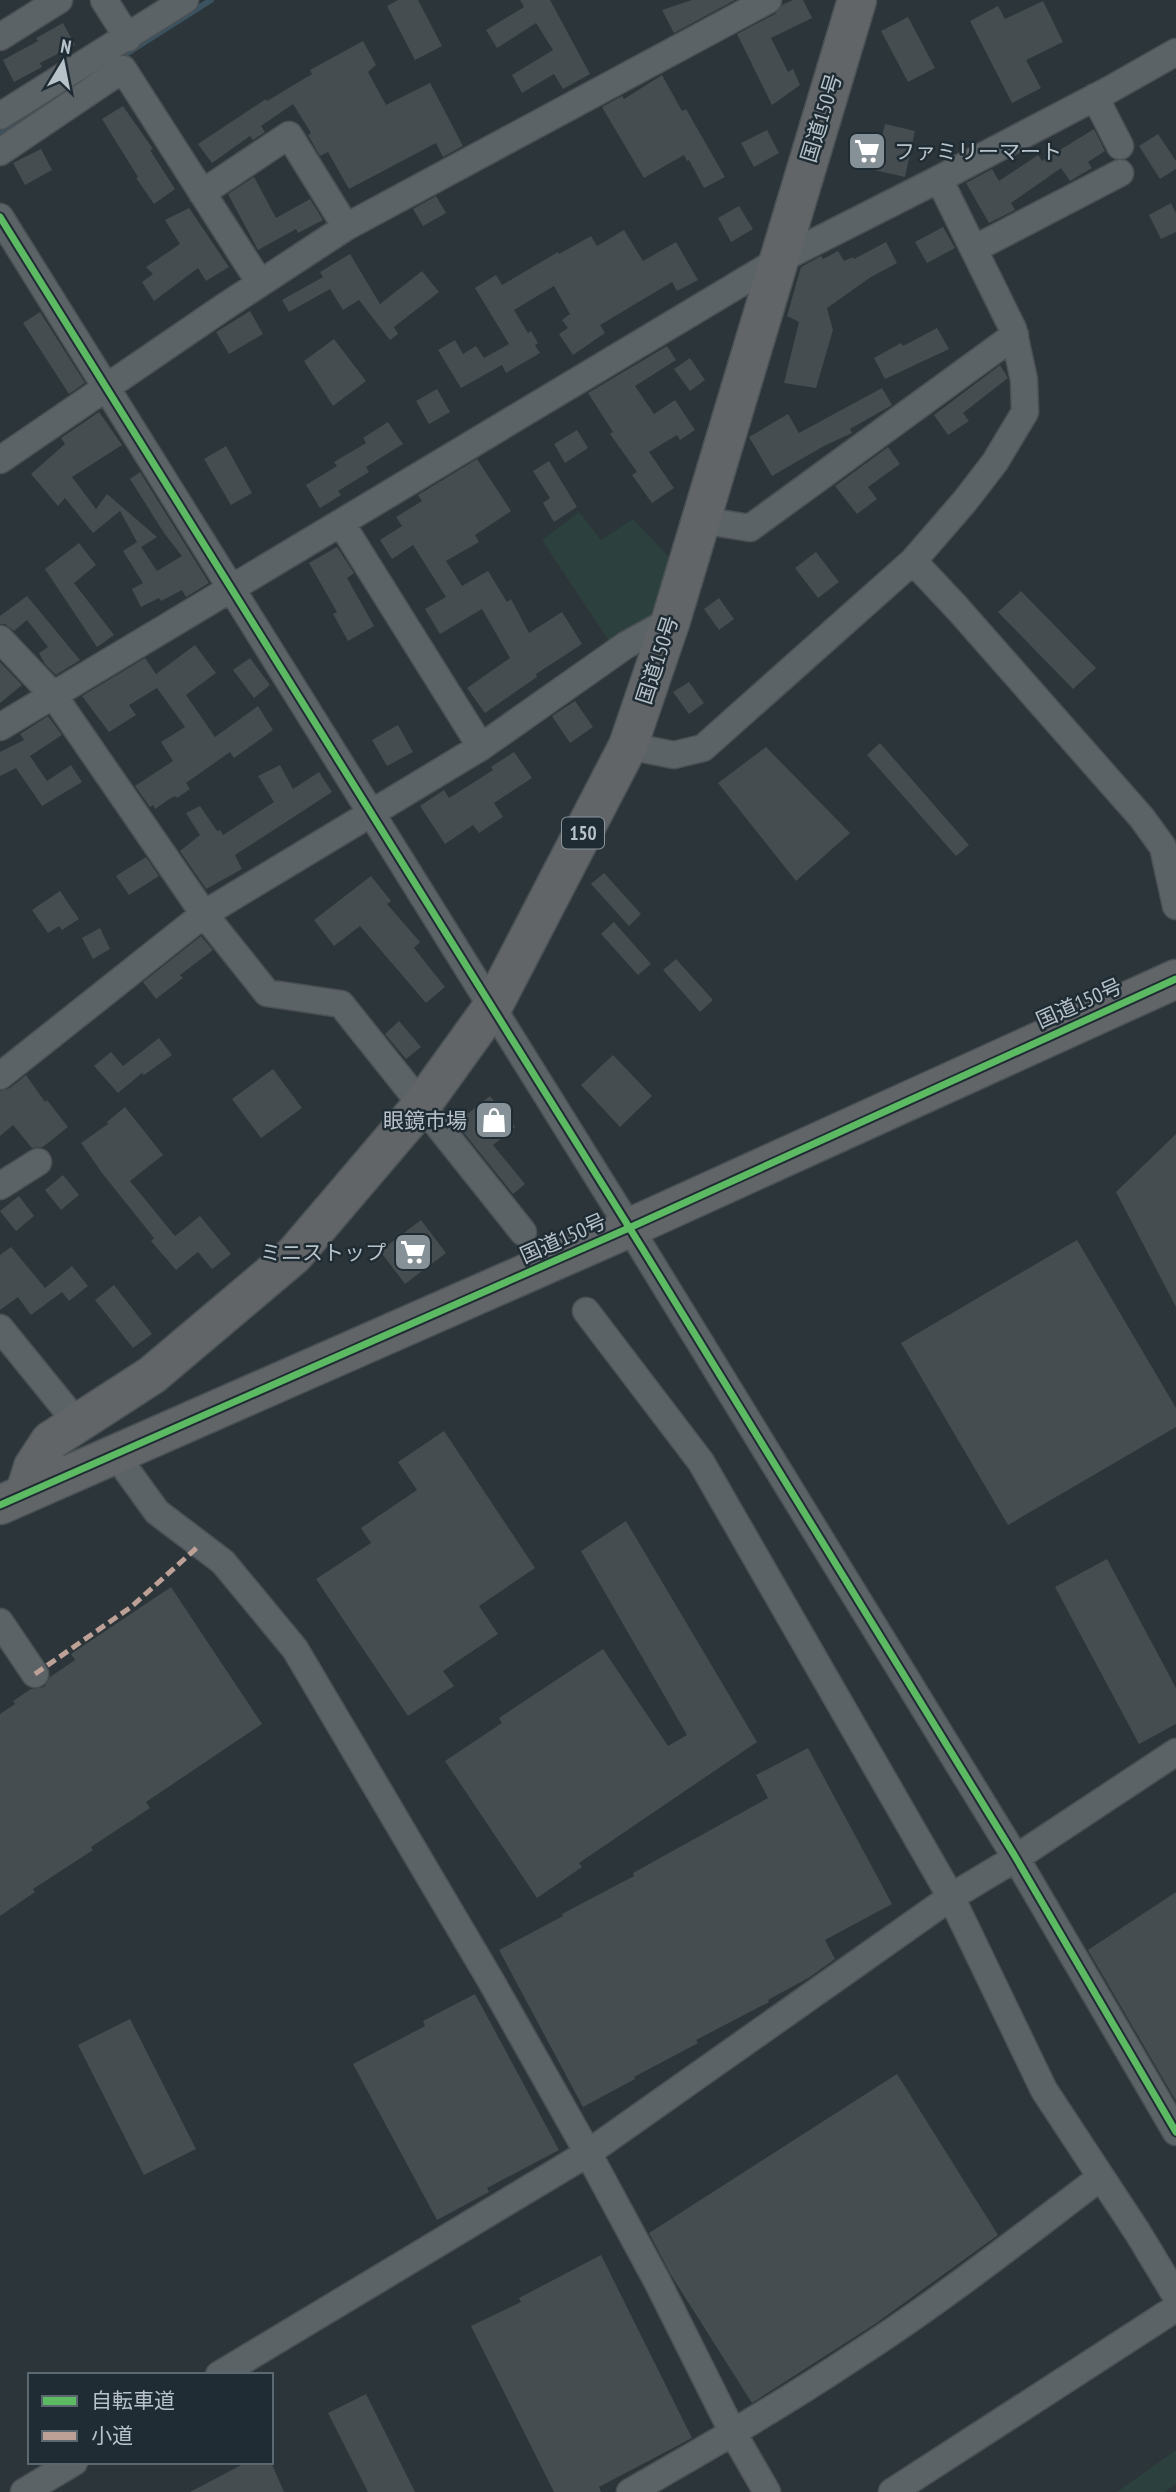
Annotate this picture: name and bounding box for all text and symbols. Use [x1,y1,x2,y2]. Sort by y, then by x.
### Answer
north arrow [28,28,98,98]
text: N [59,34,73,59]
street label: 国道150号 [795,70,847,166]
supermarket icon: ファミリーマート [846,130,888,172]
place label: ファミリーマート [894,138,1062,165]
street label: 国道150号 [630,612,684,708]
road number: 150 [562,818,604,848]
street label: 国道150号 [1032,972,1126,1034]
shop icon: 眼鏡市場 [473,1099,515,1141]
place label: 眼鏡市場 [383,1107,467,1134]
street label: 国道150号 [516,1207,610,1269]
supermarket icon: ミニストップ [392,1231,434,1273]
place label: ミニストップ [260,1239,386,1266]
legend [28,2373,273,2464]
text: 自転車道 [91,2387,175,2414]
text: 小道 [91,2422,133,2449]

